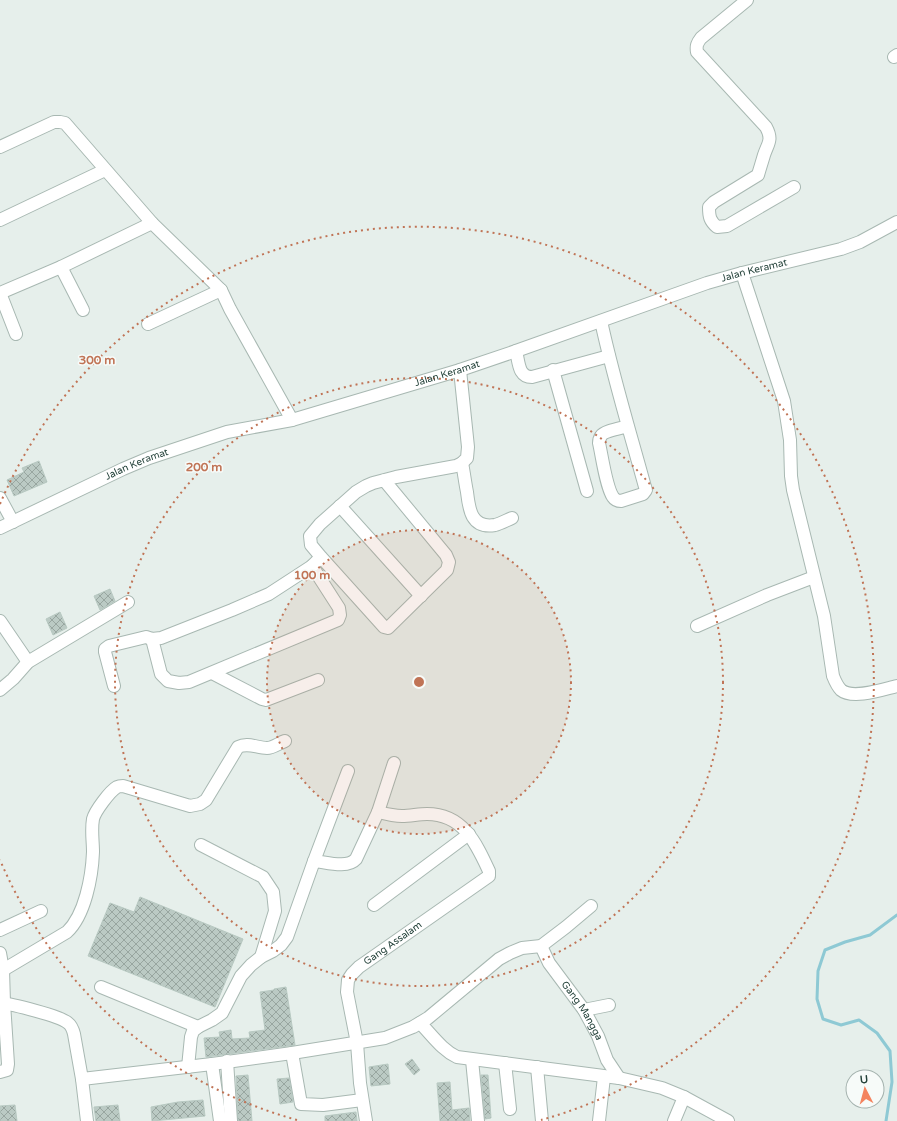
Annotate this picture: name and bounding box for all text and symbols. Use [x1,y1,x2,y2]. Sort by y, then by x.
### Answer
street label: Jalan Keramat [720,256,788,285]
text: 300 m [79,353,115,367]
street label: Jalan Keramat [413,358,481,389]
street label: Jalan Keramat [103,446,170,483]
text: 200 m [186,460,222,474]
text: 100 m [294,568,330,582]
centre of rings [412,675,426,689]
street label: Gang Assalam [361,919,424,968]
street label: Gang Mangga [559,979,605,1042]
north arrow [845,1069,885,1109]
text: U [859,1073,869,1086]

